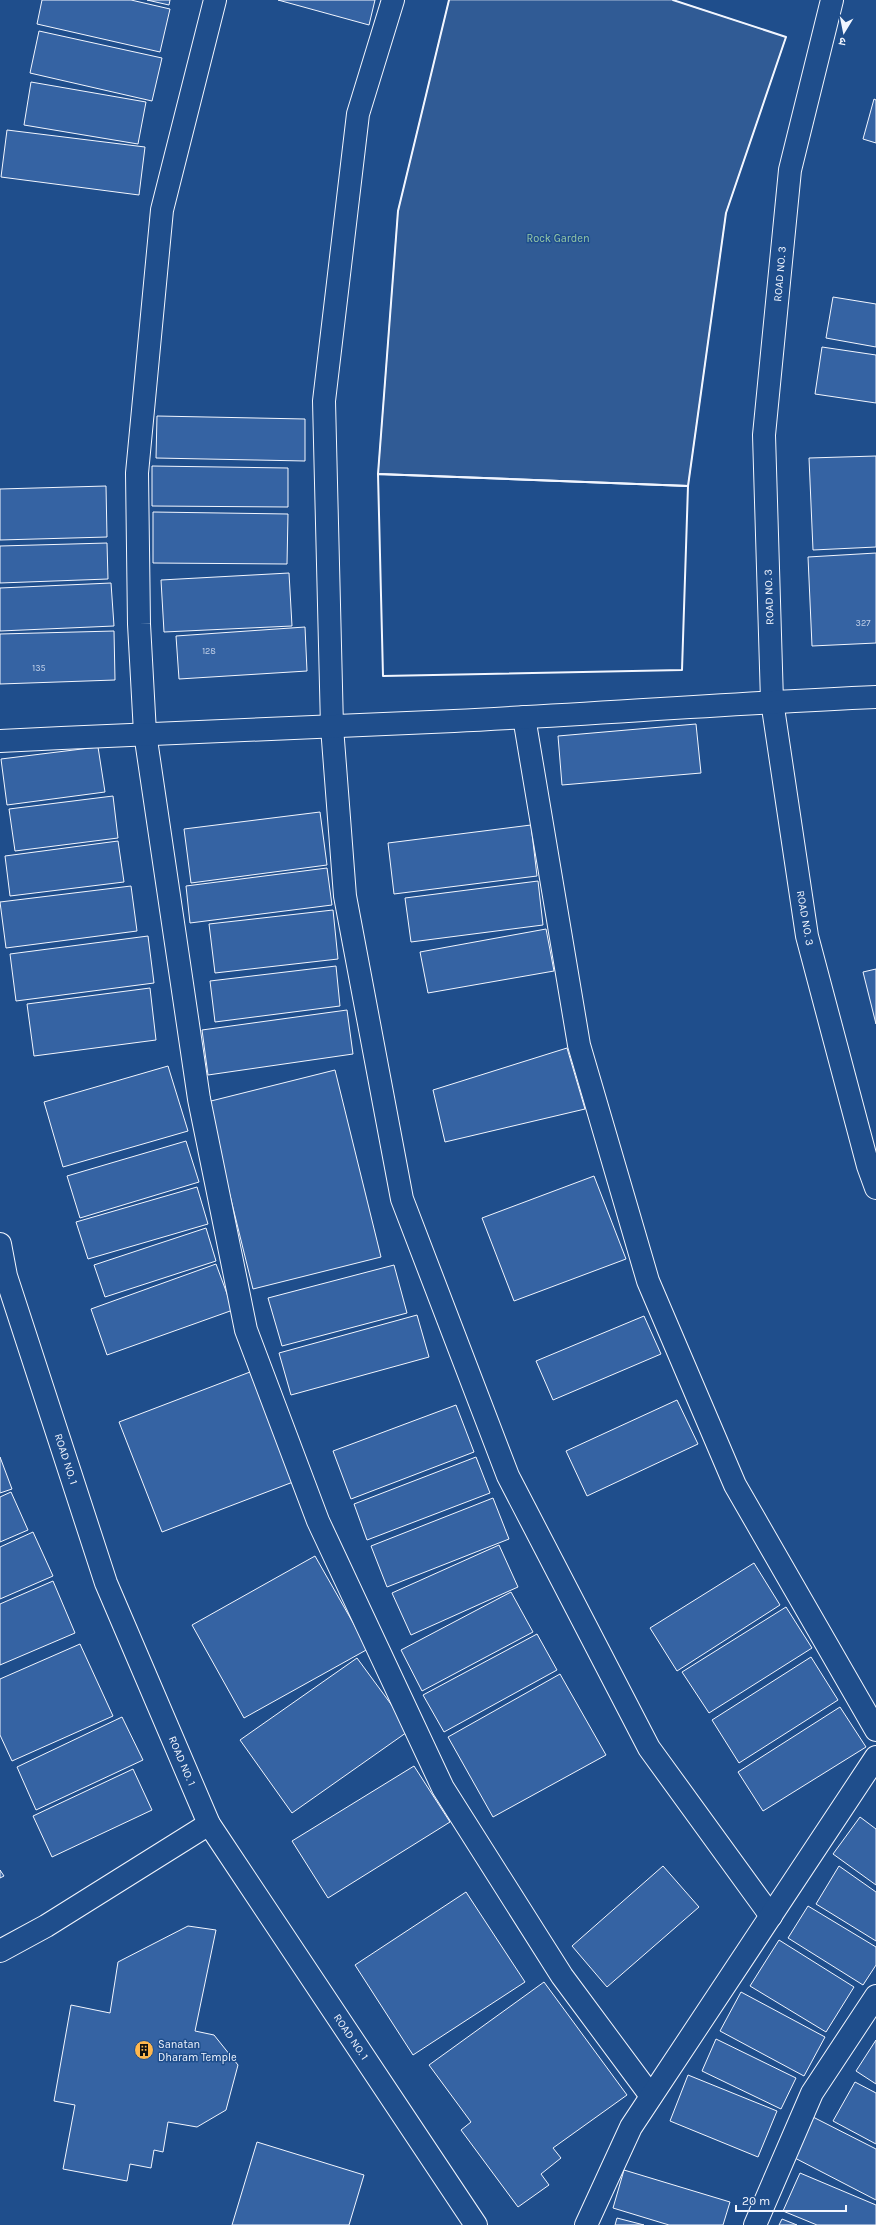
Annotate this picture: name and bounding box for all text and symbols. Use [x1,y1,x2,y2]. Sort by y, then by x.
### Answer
north arrow [824,12,864,52]
text: उ [837,34,847,48]
park label: Rock Garden [526,232,590,245]
street label: ROAD NO. 3 [771,246,789,302]
street label: ROAD NO. 3 [762,569,776,625]
house number: 327 [856,618,871,628]
house number: 128 [202,646,216,656]
house number: 135 [32,663,46,673]
street label: ROAD NO. 3 [794,889,816,947]
street label: ROAD NO. 1 [52,1432,80,1486]
street label: ROAD NO. 1 [166,1734,198,1788]
street label: ROAD NO. 1 [331,2011,371,2063]
place label: Sanatan Dharam Temple [158,2038,237,2064]
building icon: Sanatan Dharam Temple [133,2039,155,2061]
scale bar [736,2187,846,2213]
text: 20 m [742,2194,770,2208]

